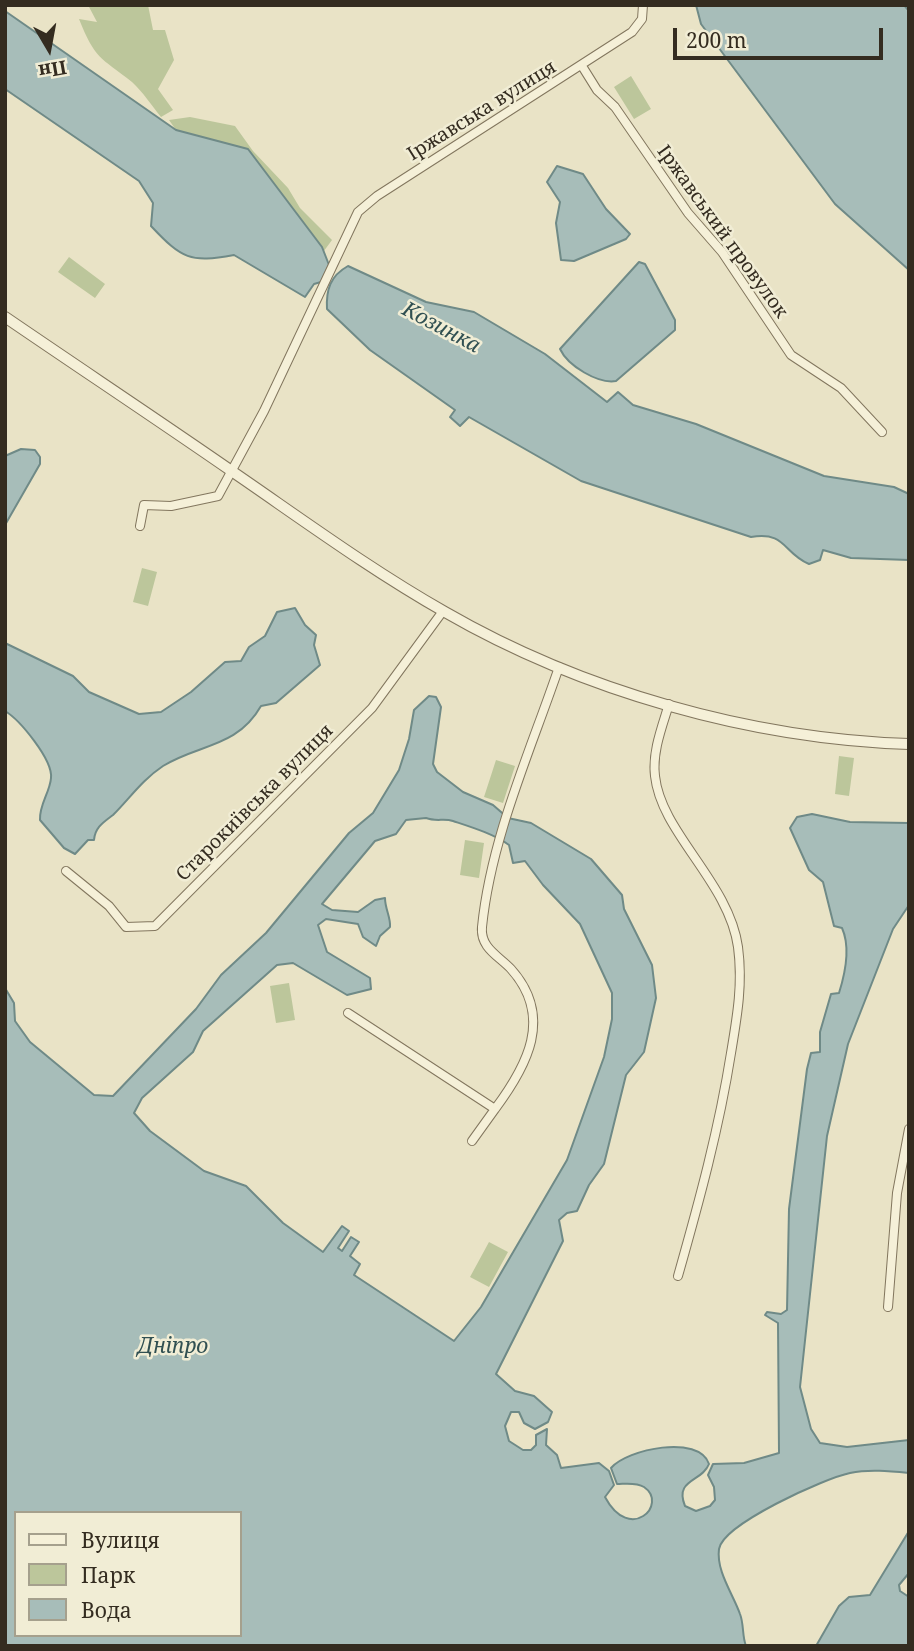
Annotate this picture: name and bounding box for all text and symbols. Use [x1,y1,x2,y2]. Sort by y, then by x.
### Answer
north arrow [14,14,84,84]
scale bar [676,14,886,58]
text: 200 m [686,26,747,54]
text: Пн [37,54,69,85]
street label: Іржавська вулиця [403,56,561,166]
street label: Іржавський провулок [652,141,792,323]
water label: Козинка [398,297,484,359]
street label: Старокиївська вулиця [172,720,338,886]
water label: Дніпро [138,1334,208,1360]
legend [14,1511,242,1637]
text: Вулиця [81,1526,160,1554]
text: Парк [81,1561,135,1589]
text: Вода [81,1596,132,1624]

